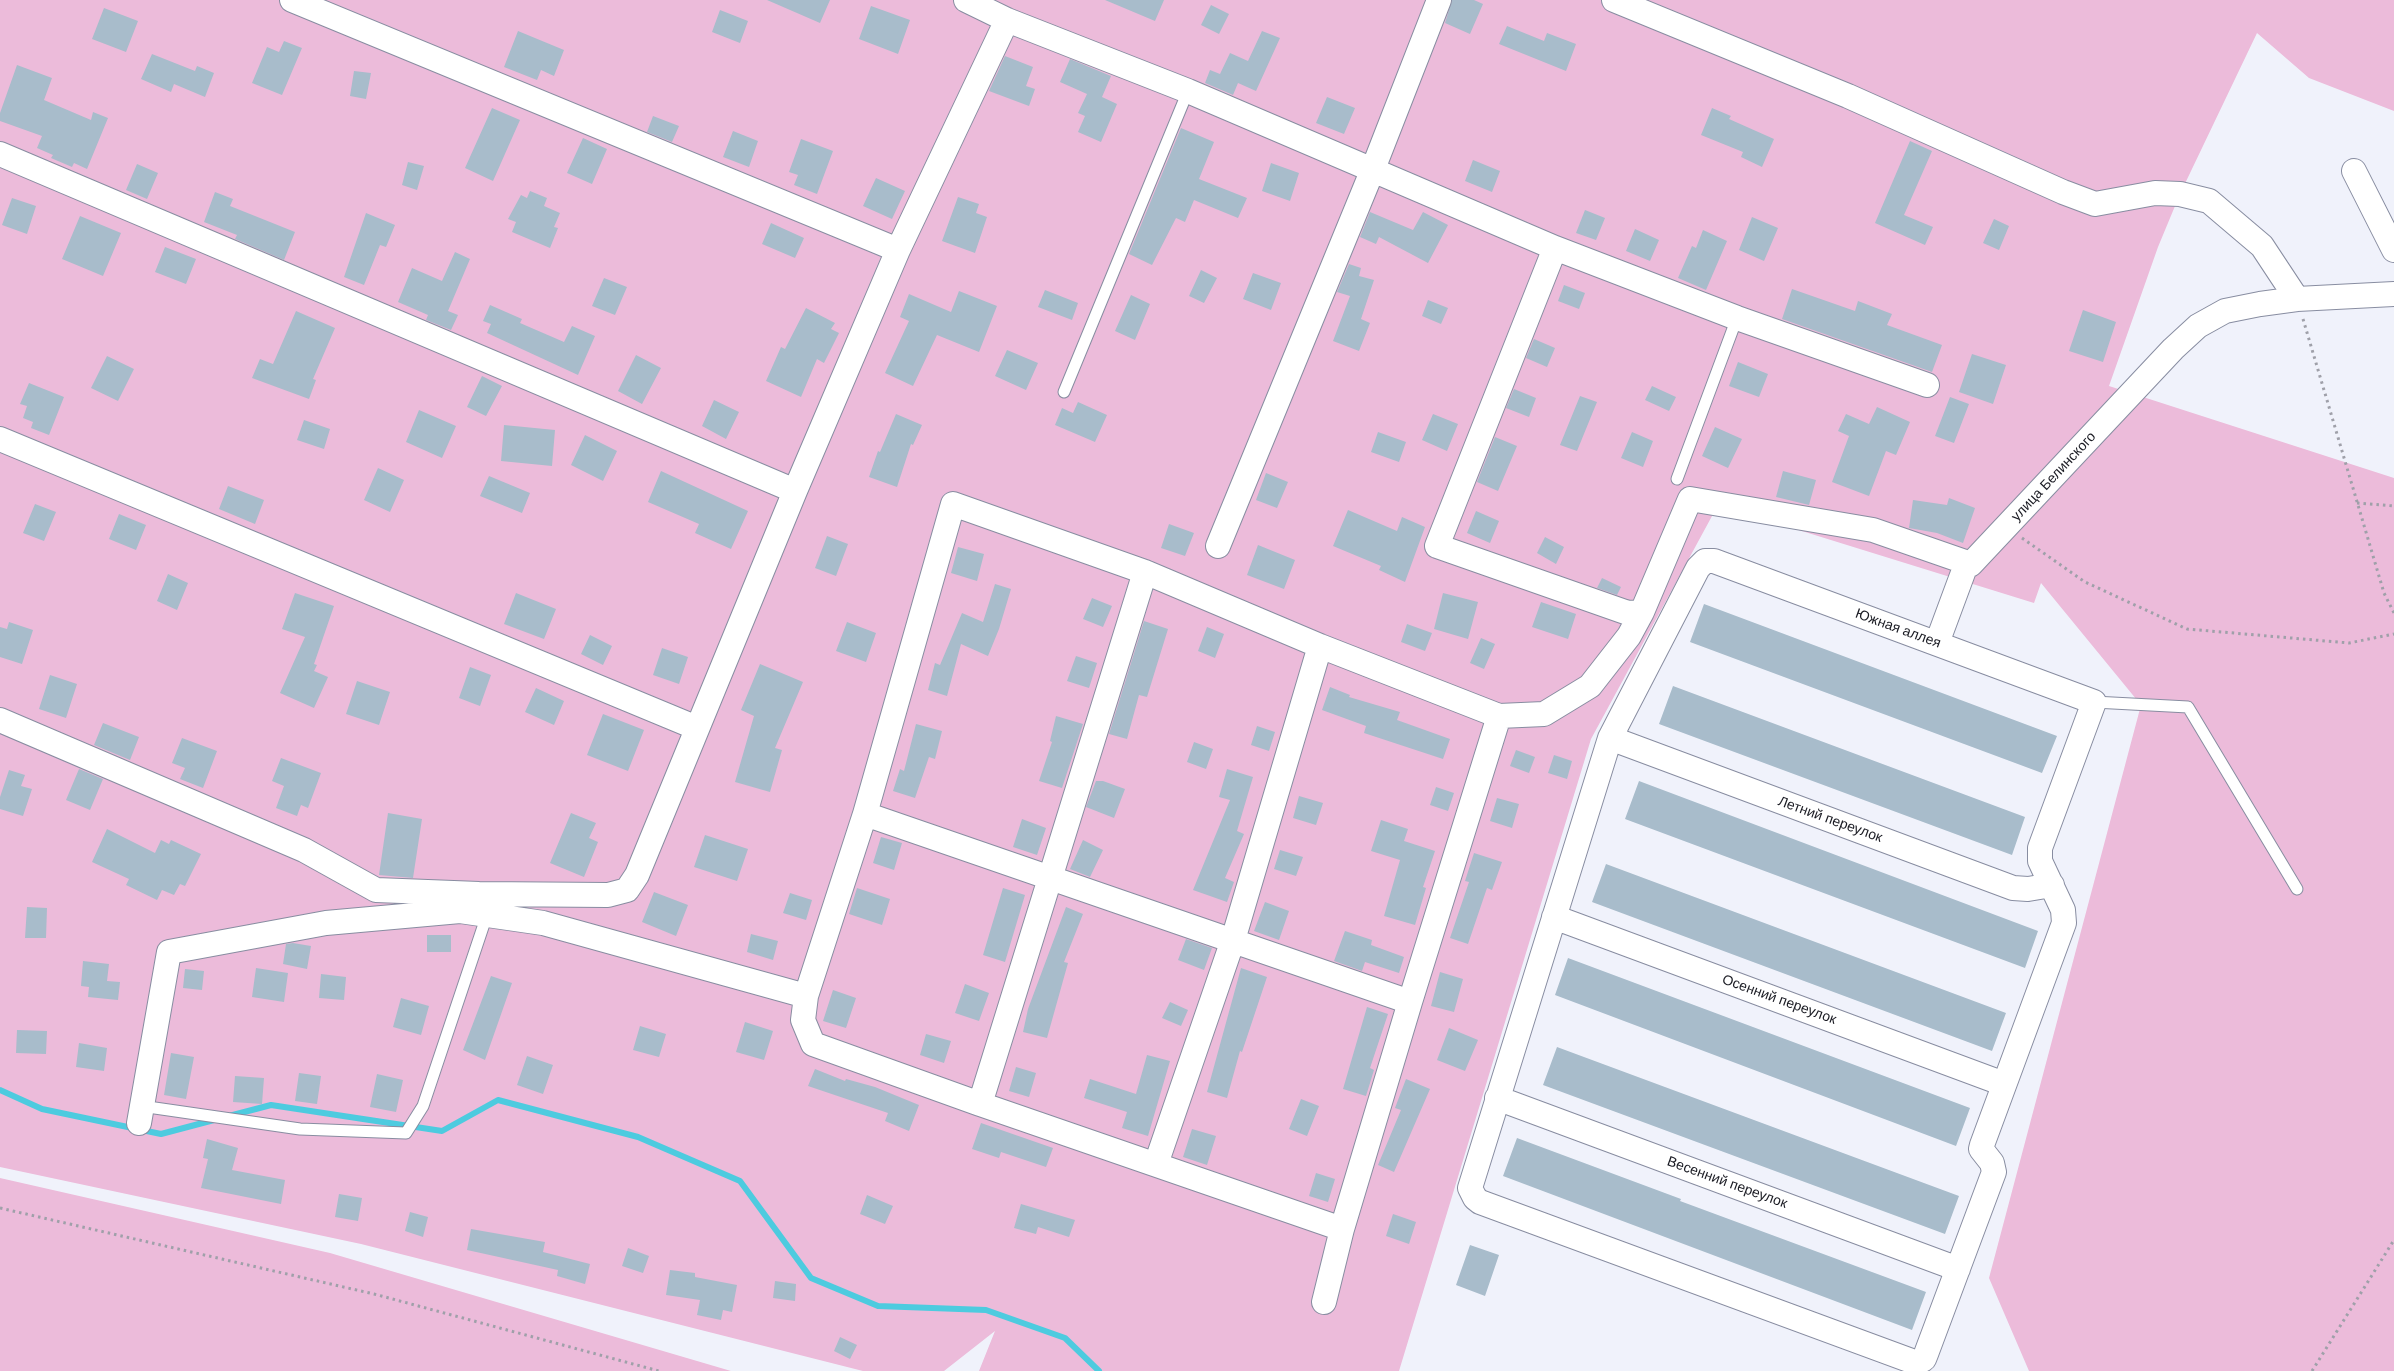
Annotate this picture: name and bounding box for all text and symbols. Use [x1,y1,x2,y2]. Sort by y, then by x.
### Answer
street label: улица Белинского [2008,429,2100,525]
street label: Южная аллея [1853,606,1943,652]
street label: Летний переулок [1776,793,1884,847]
street label: Осенний переулок [1720,972,1838,1028]
street label: Весенний переулок [1665,1153,1789,1213]

